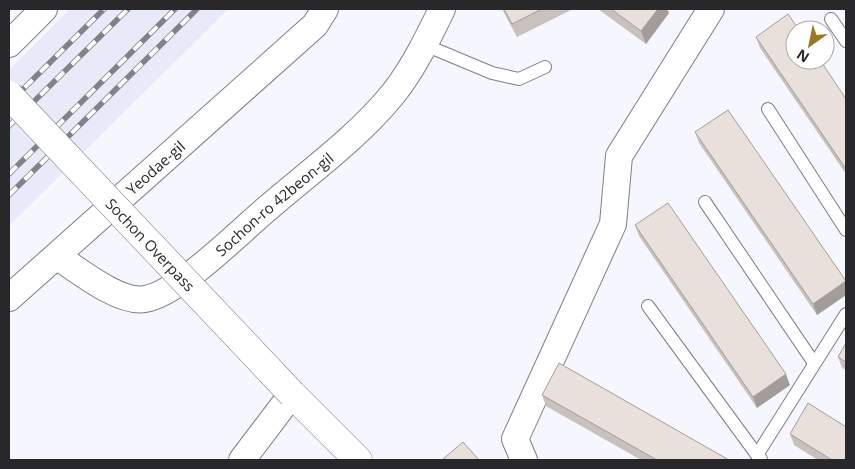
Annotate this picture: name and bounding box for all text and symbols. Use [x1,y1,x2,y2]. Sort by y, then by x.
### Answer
north arrow [785,20,835,70]
text: N [793,45,813,67]
street label: Yeodae-gil [122,136,189,199]
street label: Sochon-ro 42beon-gil [211,148,337,260]
street label: Sochon Overpass [102,194,200,296]

